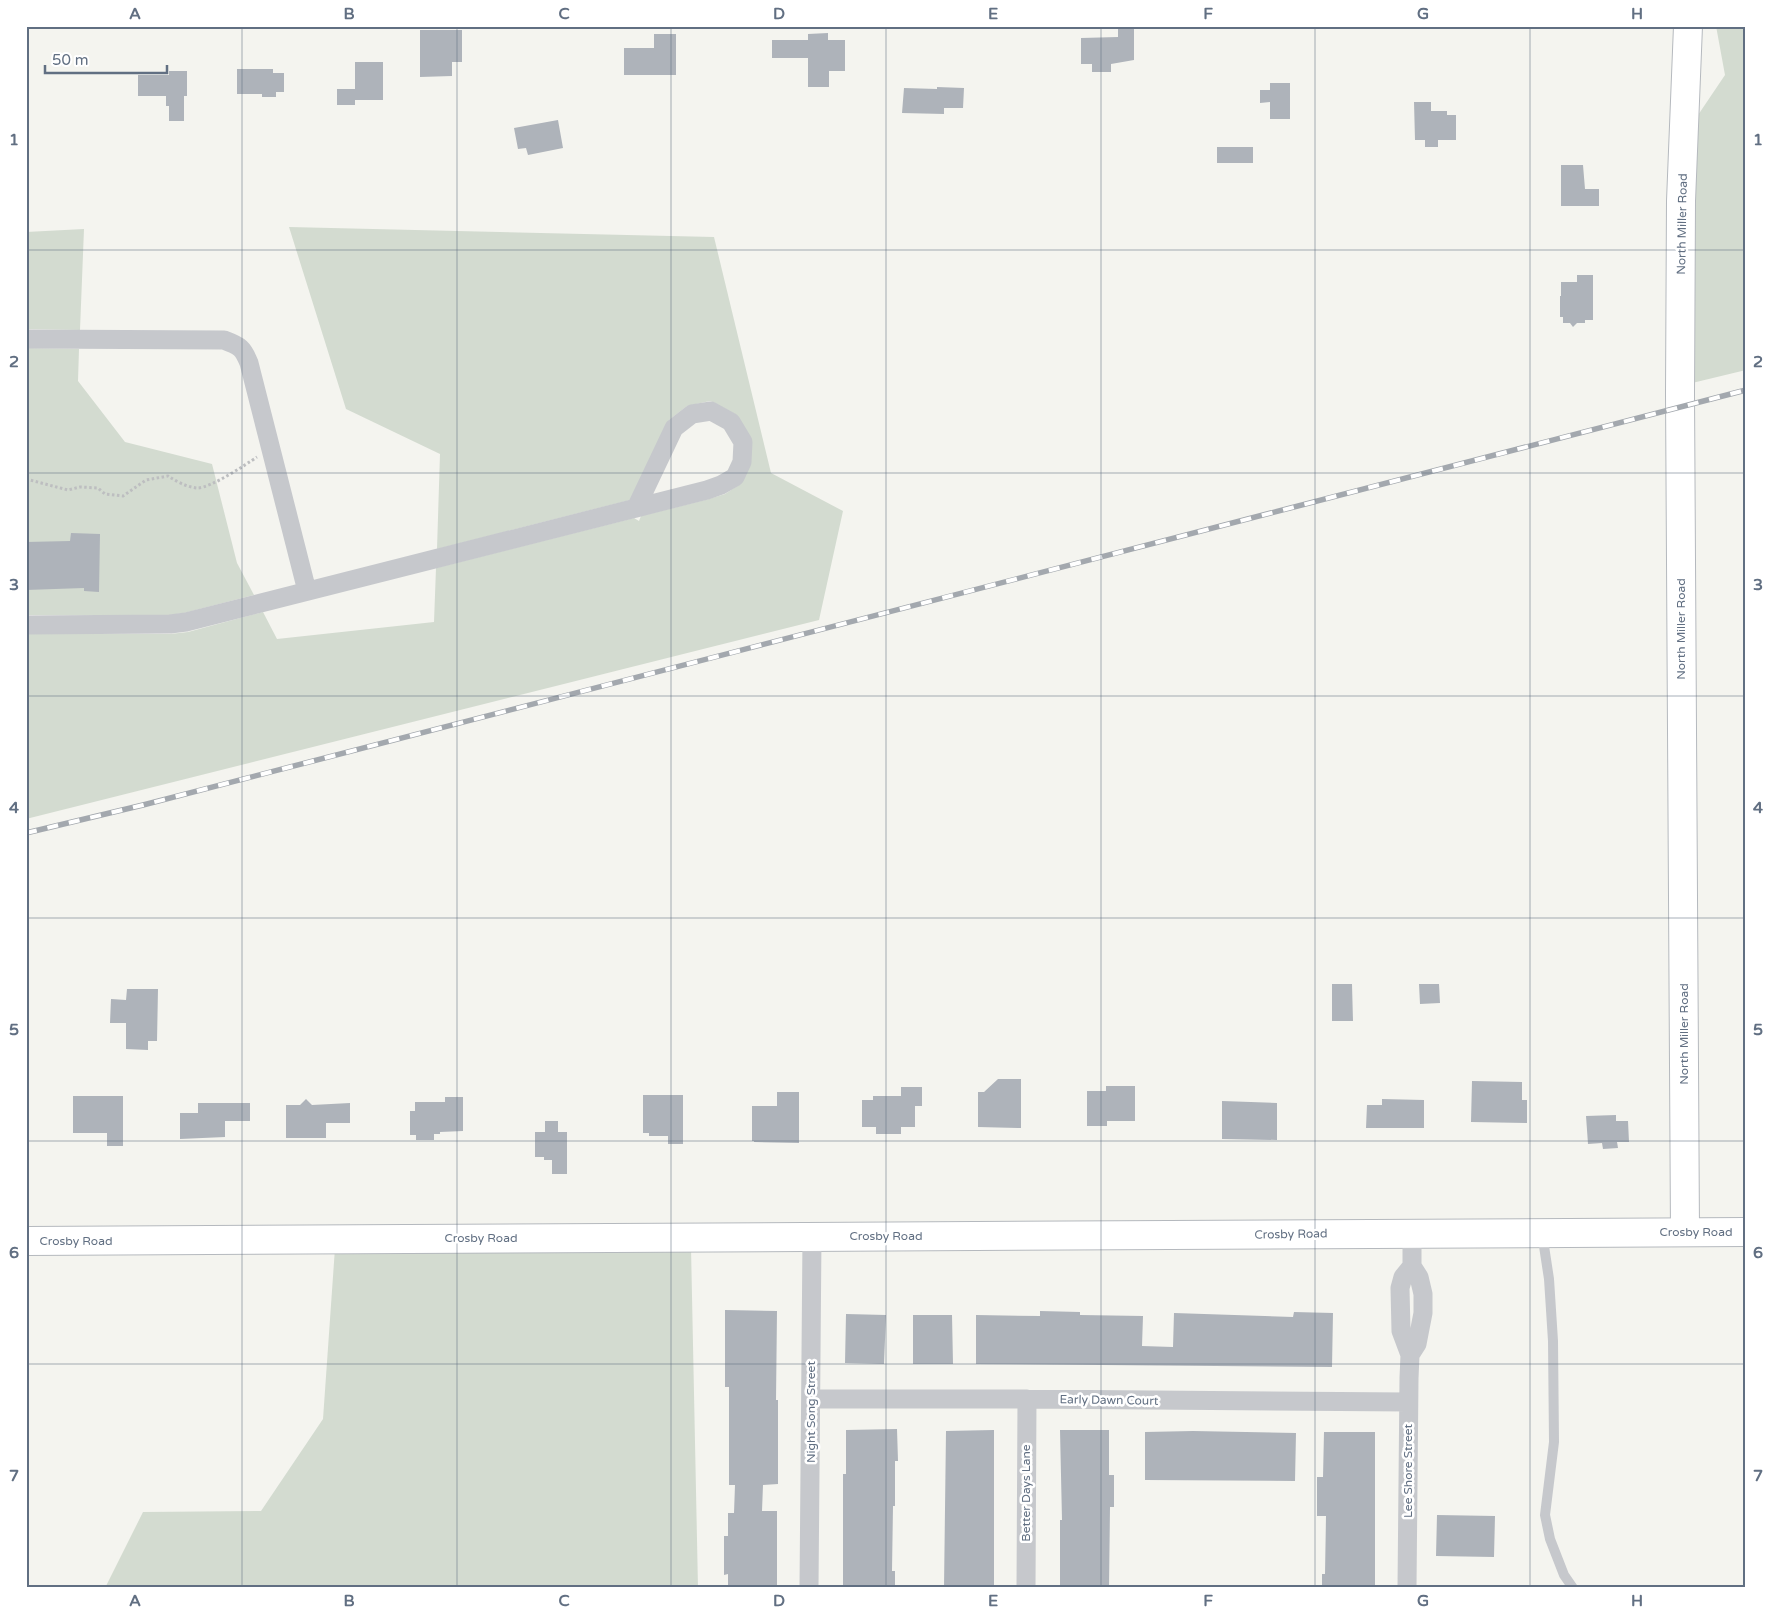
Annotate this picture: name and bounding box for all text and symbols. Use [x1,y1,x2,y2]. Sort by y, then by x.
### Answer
text: A [129,4,141,24]
text: B [343,4,355,24]
text: C [558,4,570,24]
text: D [773,4,785,24]
text: E [988,4,998,24]
text: F [1203,4,1213,24]
text: G [1417,4,1429,24]
text: H [1631,4,1643,24]
scale bar [45,42,168,74]
text: 50 m [52,51,89,69]
text: 1 [9,130,19,150]
text: 1 [1753,130,1763,150]
street label: North Miller Road [1674,173,1690,275]
text: 2 [9,352,19,372]
text: 2 [1753,352,1763,372]
text: 3 [9,575,19,595]
text: 3 [1753,575,1763,595]
street label: North Miller Road [1674,578,1688,680]
text: 4 [9,798,19,818]
text: 4 [1753,798,1763,818]
street label: North Miller Road [1677,983,1691,1085]
text: 5 [9,1020,19,1040]
text: 5 [1753,1020,1763,1040]
street label: Crosby Road [1660,1225,1732,1239]
street label: Crosby Road [1254,1226,1328,1242]
street label: Crosby Road [850,1229,922,1243]
street label: Crosby Road [445,1231,517,1245]
street label: Crosby Road [40,1234,112,1248]
text: 6 [9,1243,19,1263]
text: 6 [1753,1243,1763,1263]
street label: Night Song Street [804,1361,818,1463]
street label: Early Dawn Court [1059,1392,1159,1408]
street label: Lee Shore Street [1401,1424,1415,1518]
street label: Better Days Lane [1019,1444,1033,1542]
text: 7 [9,1466,19,1486]
text: 7 [1753,1466,1763,1486]
text: A [129,1591,141,1611]
text: B [343,1591,355,1611]
text: C [558,1591,570,1611]
text: D [773,1591,785,1611]
text: E [988,1591,998,1611]
text: F [1203,1591,1213,1611]
text: G [1417,1591,1429,1611]
text: H [1631,1591,1643,1611]

